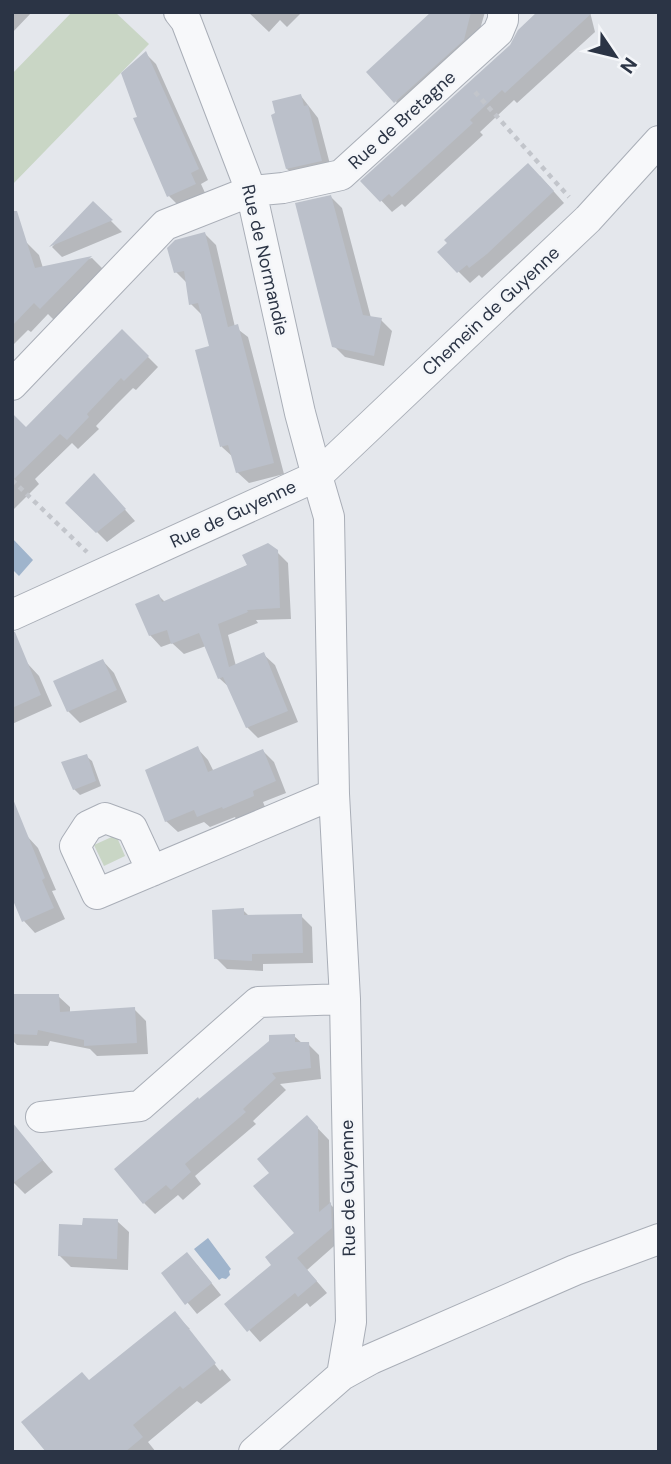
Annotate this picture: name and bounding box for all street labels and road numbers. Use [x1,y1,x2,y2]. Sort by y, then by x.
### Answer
street label: Rue de Bretagne [343,65,461,175]
street label: Rue de Normandie [236,182,294,338]
street label: Chemein de Guyenne [417,241,565,381]
street label: Rue de Guyenne [166,474,300,554]
street label: Rue de Guyenne [335,1120,361,1256]

